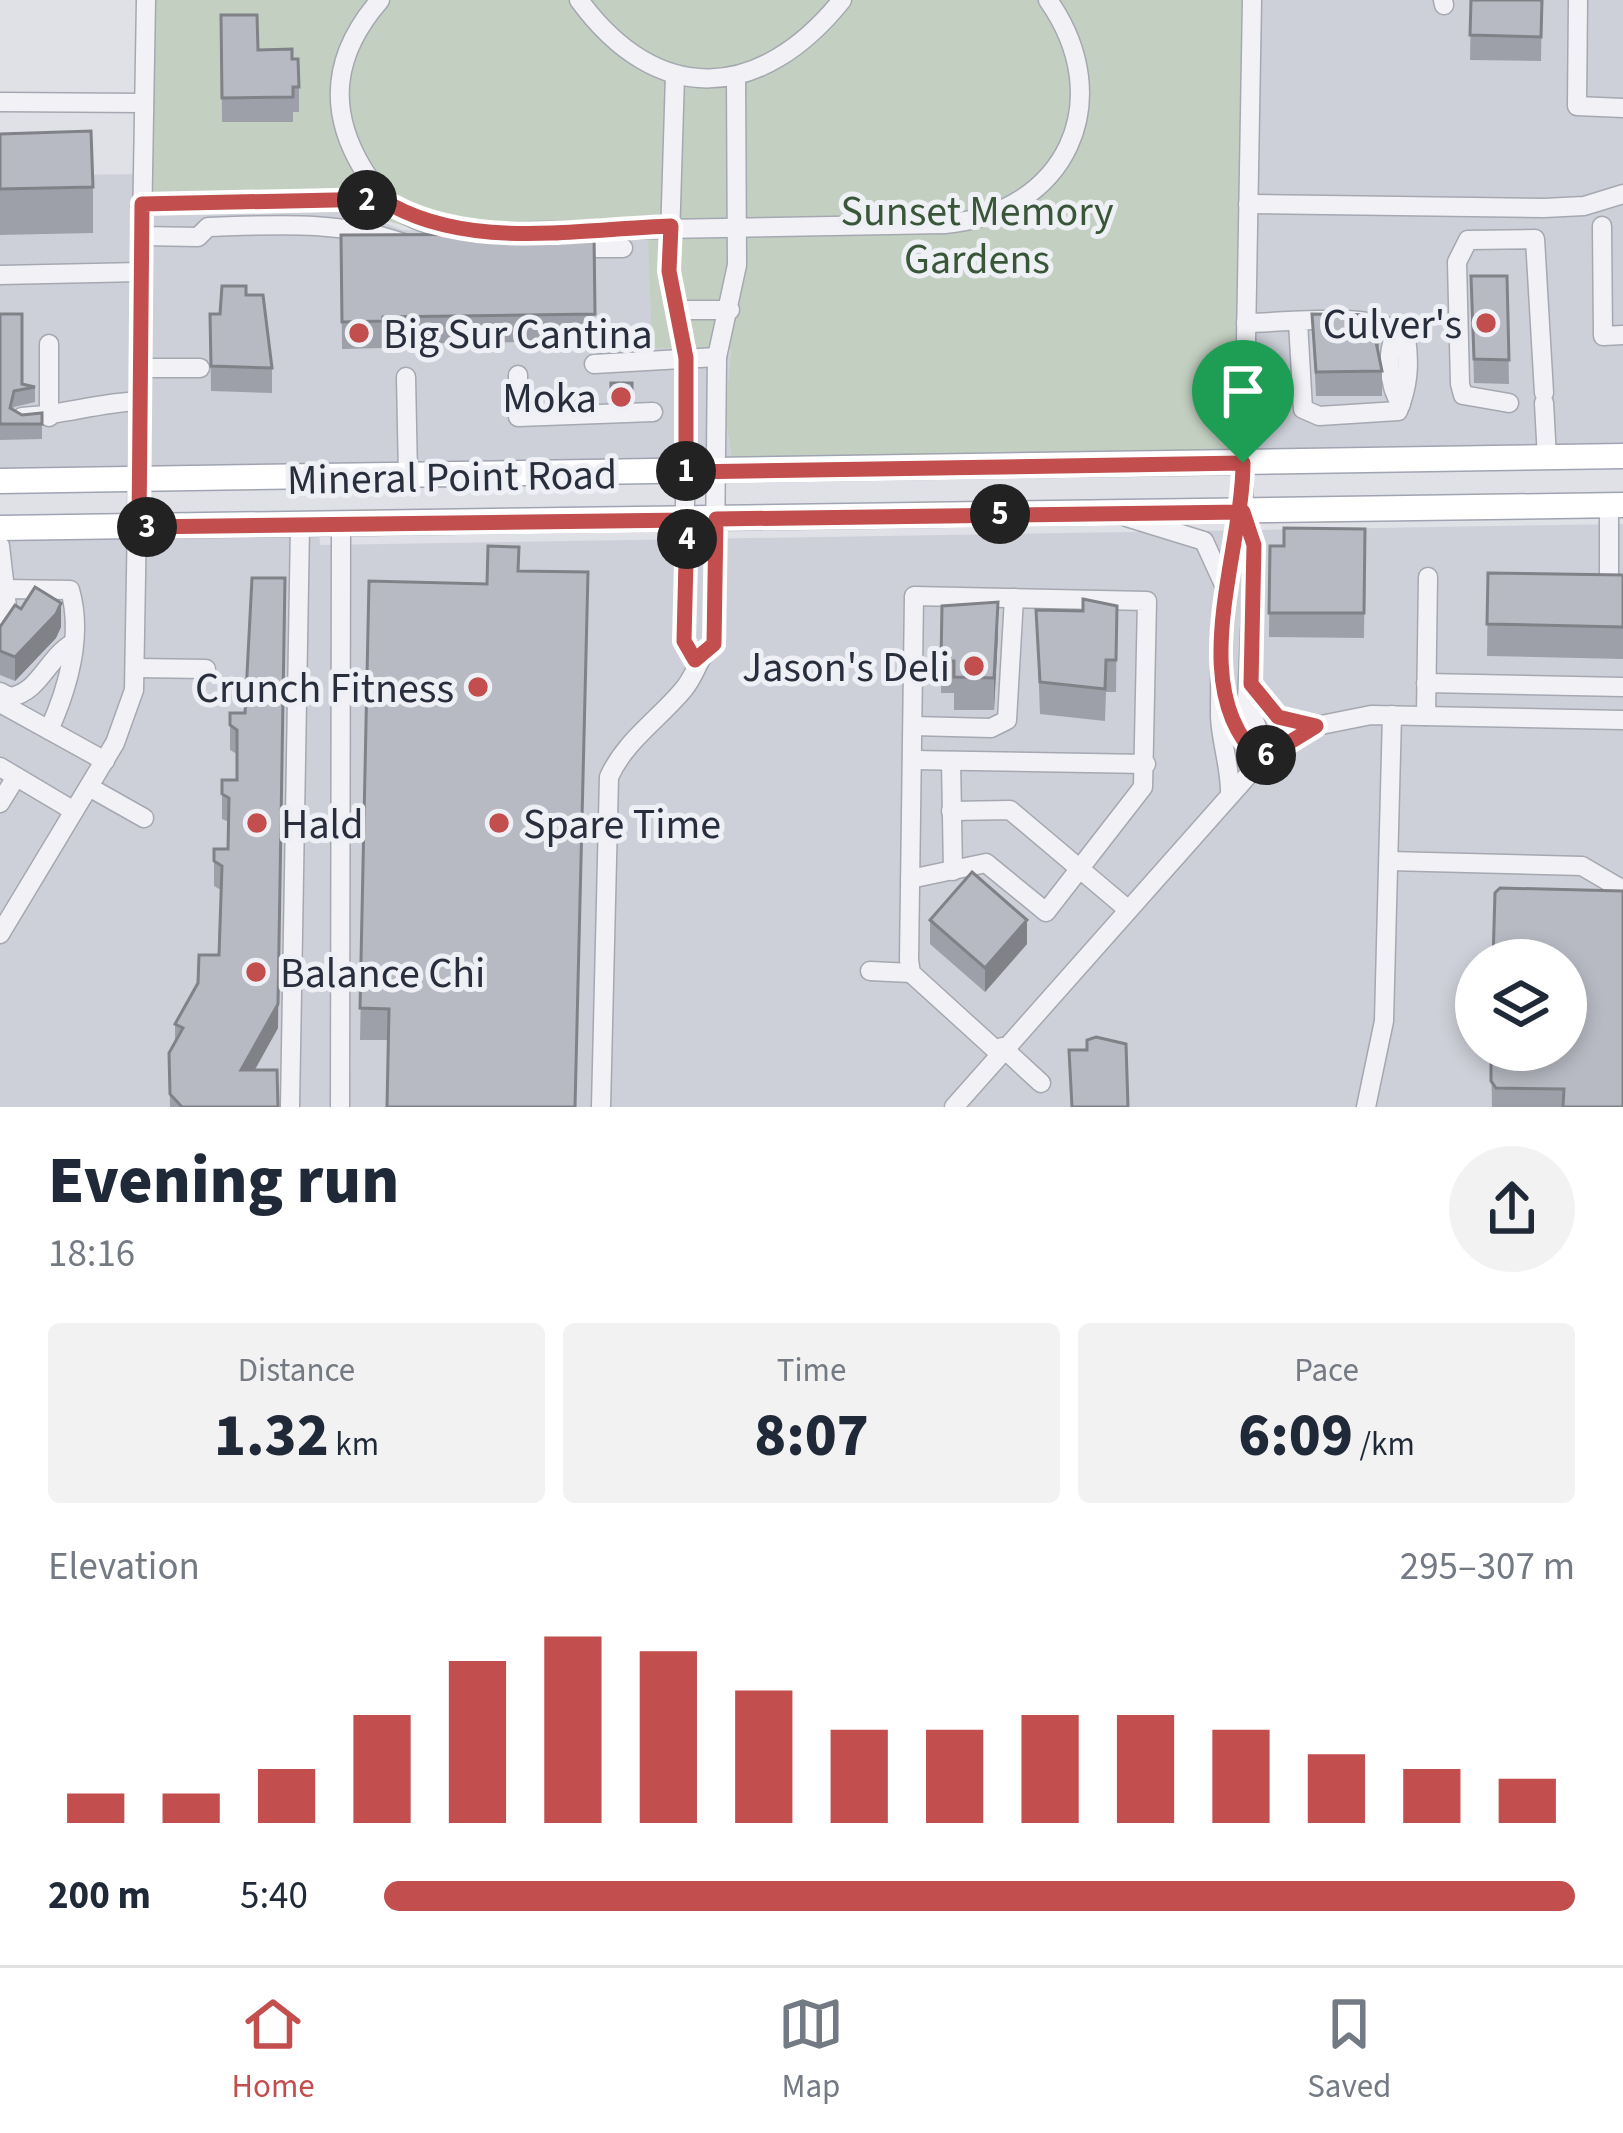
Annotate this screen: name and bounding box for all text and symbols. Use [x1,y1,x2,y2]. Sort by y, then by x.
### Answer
pin: 2 [337,170,397,230]
text: 2 [358,176,376,223]
park label: Sunset Memory Gardens [840,182,1114,290]
place label: Culver's [1323,295,1462,355]
place label: Big Sur Cantina [383,305,653,365]
marker: Culver's [1473,310,1499,336]
marker: Big Sur Cantina [346,320,372,346]
pin [1192,340,1294,463]
icon: arrive [1210,358,1276,424]
place label: Moka [502,369,597,429]
marker: Moka [608,384,634,410]
pin: 1 [656,441,716,501]
street label: Mineral Point Road [286,445,618,511]
text: 1 [677,447,695,494]
pin: 5 [970,484,1030,544]
text: 5 [991,490,1009,537]
pin: 3 [117,497,177,557]
text: 3 [138,503,156,550]
pin: 4 [657,509,717,569]
text: 4 [678,515,696,562]
place label: Jason's Deli [742,638,950,698]
marker: Jason's Deli [961,653,987,679]
place label: Crunch Fitness [195,659,454,719]
marker: Crunch Fitness [465,674,491,700]
pin: 6 [1236,725,1296,785]
text: 6 [1257,731,1275,778]
place label: Hald [281,795,364,855]
place label: Spare Time [523,795,721,855]
marker: Hald [244,810,270,836]
marker: Spare Time [486,810,512,836]
map controls [1455,939,1587,1071]
button: layers [1455,939,1587,1071]
place label: Balance Chi [280,944,485,1004]
marker: Balance Chi [243,959,269,985]
text: Evening run [48,1134,399,1228]
button: share [1449,1146,1575,1272]
text: 18:16 [48,1226,135,1282]
text: Distance [238,1347,355,1394]
text: Time [777,1347,846,1394]
text: Pace [1294,1347,1359,1394]
text: 1.32 [214,1394,329,1479]
text: 8:07 [754,1394,869,1479]
text: 6:09 [1238,1394,1353,1479]
text: km [329,1421,379,1468]
text: /km [1353,1421,1415,1468]
text: Elevation [48,1539,200,1595]
text: 295–307 m [1400,1539,1575,1595]
text: 200 m [48,1868,151,1924]
text: 5:40 [240,1868,308,1924]
tab: Home [232,1991,315,2110]
tab: Map [778,1991,844,2110]
tab: Saved [1307,1991,1391,2110]

